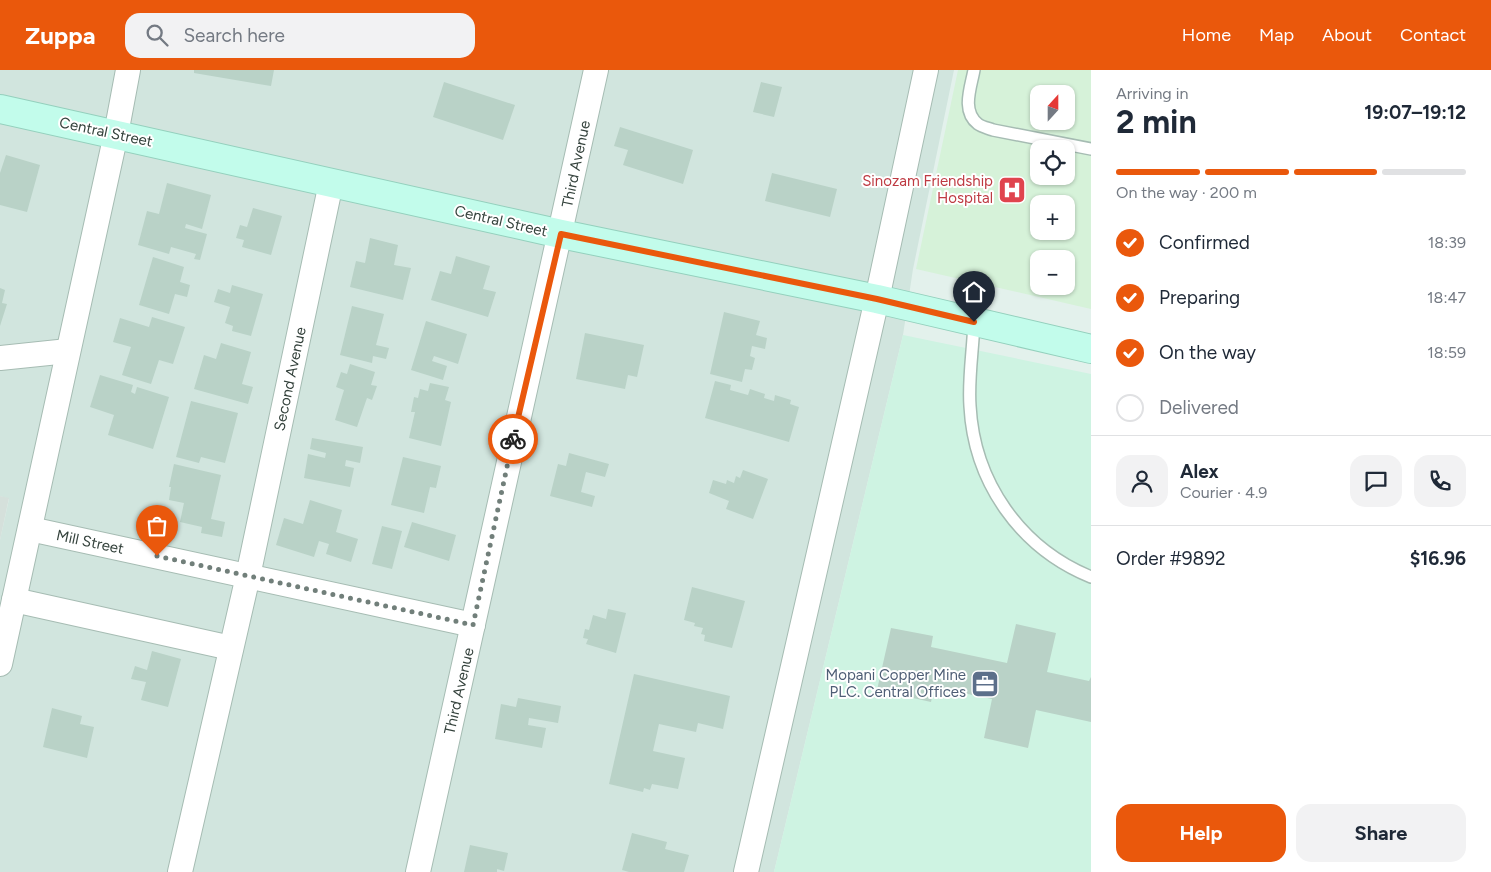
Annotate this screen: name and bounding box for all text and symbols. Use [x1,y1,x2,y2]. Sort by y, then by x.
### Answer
search box [125,13,475,58]
text: Zuppa [25,21,95,50]
icon: search [143,21,171,49]
text: Search here [183,24,285,47]
text: Home [1182,24,1231,46]
text: Map [1259,24,1294,46]
text: About [1322,24,1372,46]
text: Contact [1400,24,1466,46]
text: Arriving in [1116,84,1188,103]
north arrow [1030,85,1075,130]
map controls [1030,85,1075,295]
text: 19:07–19:12 [1364,101,1466,124]
text: 2 min [1116,103,1197,141]
street label: Central Street [58,113,155,151]
street label: Third Avenue [558,119,594,209]
button: locate [1030,140,1075,185]
place label: Sinozam Friendship Hospital [862,172,993,207]
hospital icon: Sinozam Friendship Hospital [997,175,1027,205]
text: On the way · 200 m [1116,183,1257,202]
button: + [1030,195,1075,240]
street label: Central Street [453,202,550,241]
icon: check [1116,229,1144,257]
text: Confirmed [1159,231,1250,254]
text: 18:39 [1428,233,1466,252]
button: − [1030,250,1075,295]
pin [953,271,995,322]
icon: home [960,278,988,306]
icon: check [1116,284,1144,312]
text: Preparing [1159,286,1240,309]
text: 18:47 [1427,288,1466,307]
street label: Second Avenue [270,325,310,433]
icon: check [1116,339,1144,367]
text: On the way [1159,341,1256,364]
text: 18:59 [1427,343,1466,362]
text: Delivered [1159,396,1239,419]
courier [488,414,538,464]
icon: bike [499,425,527,453]
button: person [1116,455,1168,507]
button: chat [1350,455,1402,507]
button: phone [1414,455,1466,507]
text: Alex [1180,460,1219,483]
text: Courier · 4.9 [1180,483,1267,502]
pin [136,505,178,556]
icon: bag [143,512,171,540]
street label: Mill Street [55,526,126,558]
text: Order #9892 [1116,547,1226,570]
text: $16.96 [1410,547,1466,570]
street label: Third Avenue [440,646,478,736]
place label: Mopani Copper Mine PLC. Central Offices [826,666,966,701]
office icon: Mopani Copper Mine PLC. Central Offices [970,669,1000,699]
button: Help [1116,804,1286,862]
button: Share [1296,804,1466,862]

